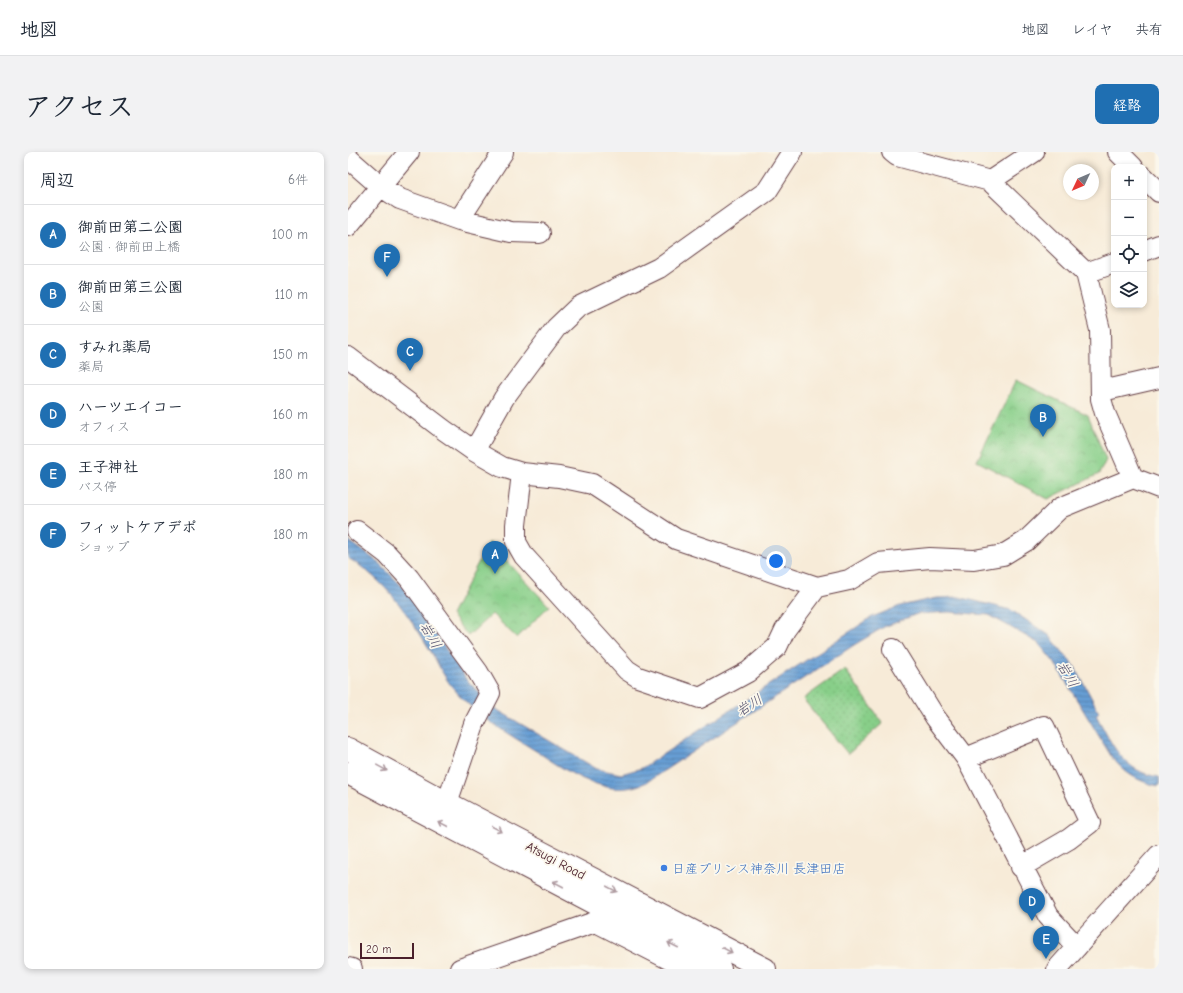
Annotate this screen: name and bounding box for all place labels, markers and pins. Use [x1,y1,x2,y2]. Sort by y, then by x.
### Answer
pin: F [374,244,400,277]
pin: C [397,338,423,371]
pin: B [1030,404,1056,437]
pin: A [482,541,508,574]
place label: 日産プリンス神奈川 長津田店 [672,861,845,876]
marker: 日産プリンス神奈川 長津田店 [659,863,669,873]
pin: D [1019,888,1045,921]
pin: E [1033,926,1059,959]

